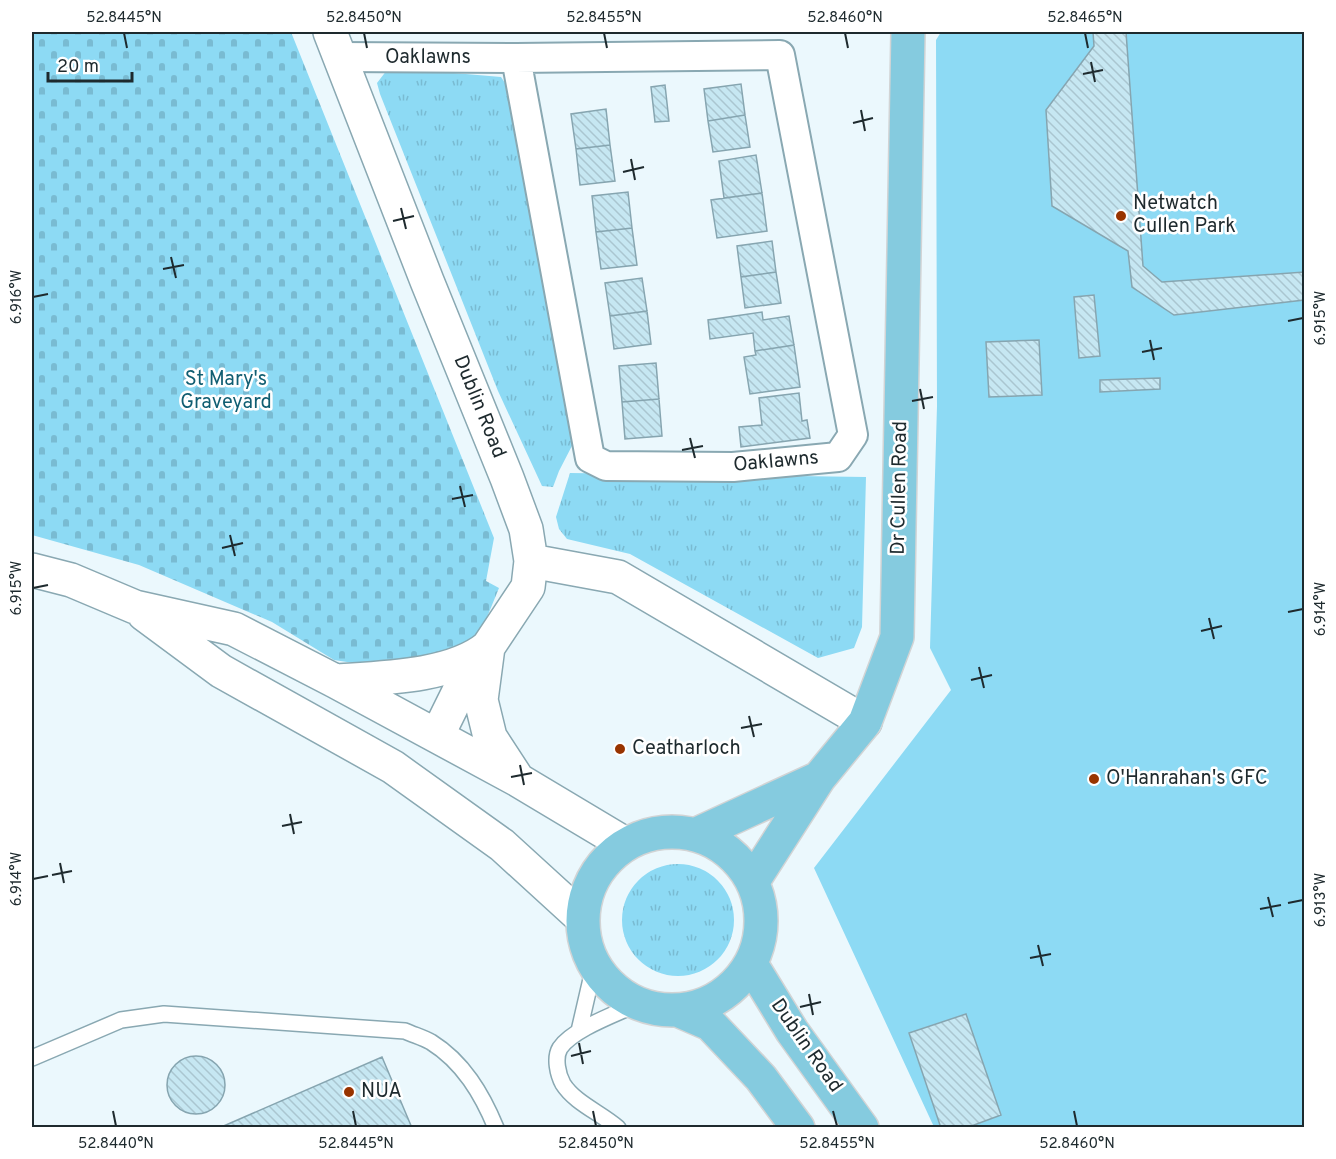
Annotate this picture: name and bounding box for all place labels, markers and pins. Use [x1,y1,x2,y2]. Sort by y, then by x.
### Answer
place label: Netwatch Cullen Park [1133,191,1236,240]
marker: Netwatch Cullen Park [1114,209,1128,223]
place label: Ceatharloch [632,736,741,762]
marker: Ceatharloch [613,742,627,756]
place label: O'Hanrahan's GFC [1106,766,1268,792]
marker: O'Hanrahan's GFC [1087,772,1101,786]
place label: NUA [361,1079,402,1105]
marker: NUA [342,1085,356,1099]

